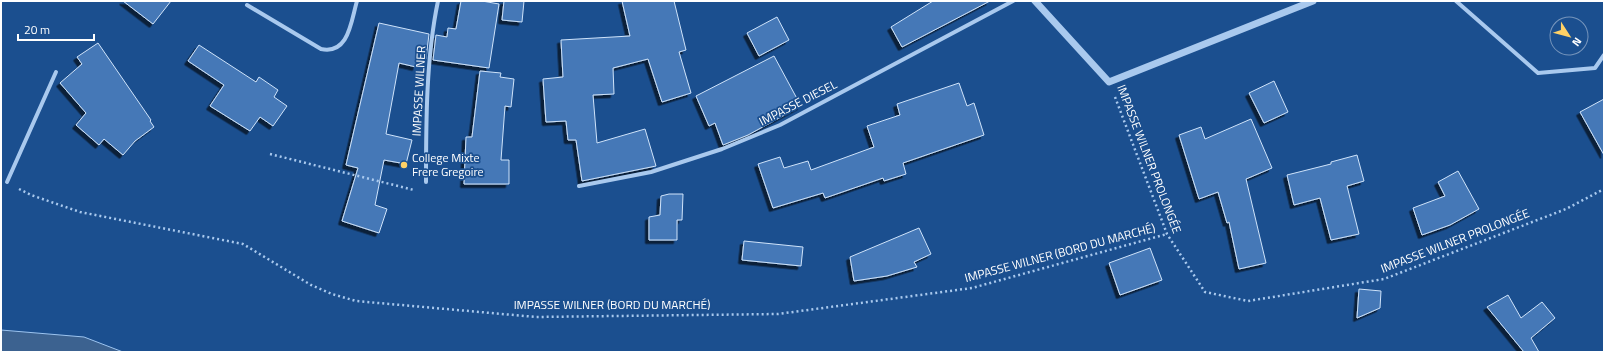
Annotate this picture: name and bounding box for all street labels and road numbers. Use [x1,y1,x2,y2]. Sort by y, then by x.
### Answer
street label: IMPASSE WILNER [407,45,430,137]
street label: IMPASSE DIESEL [755,75,840,130]
street label: IMPASSE WILNER PROLONGÉE [1112,82,1187,236]
street label: IMPASSE WILNER PROLONGÉE [1378,203,1532,278]
street label: IMPASSE WILNER (BORD DU MARCHÉ) [962,218,1157,287]
street label: IMPASSE WILNER (BORD DU MARCHÉ) [514,295,710,314]

